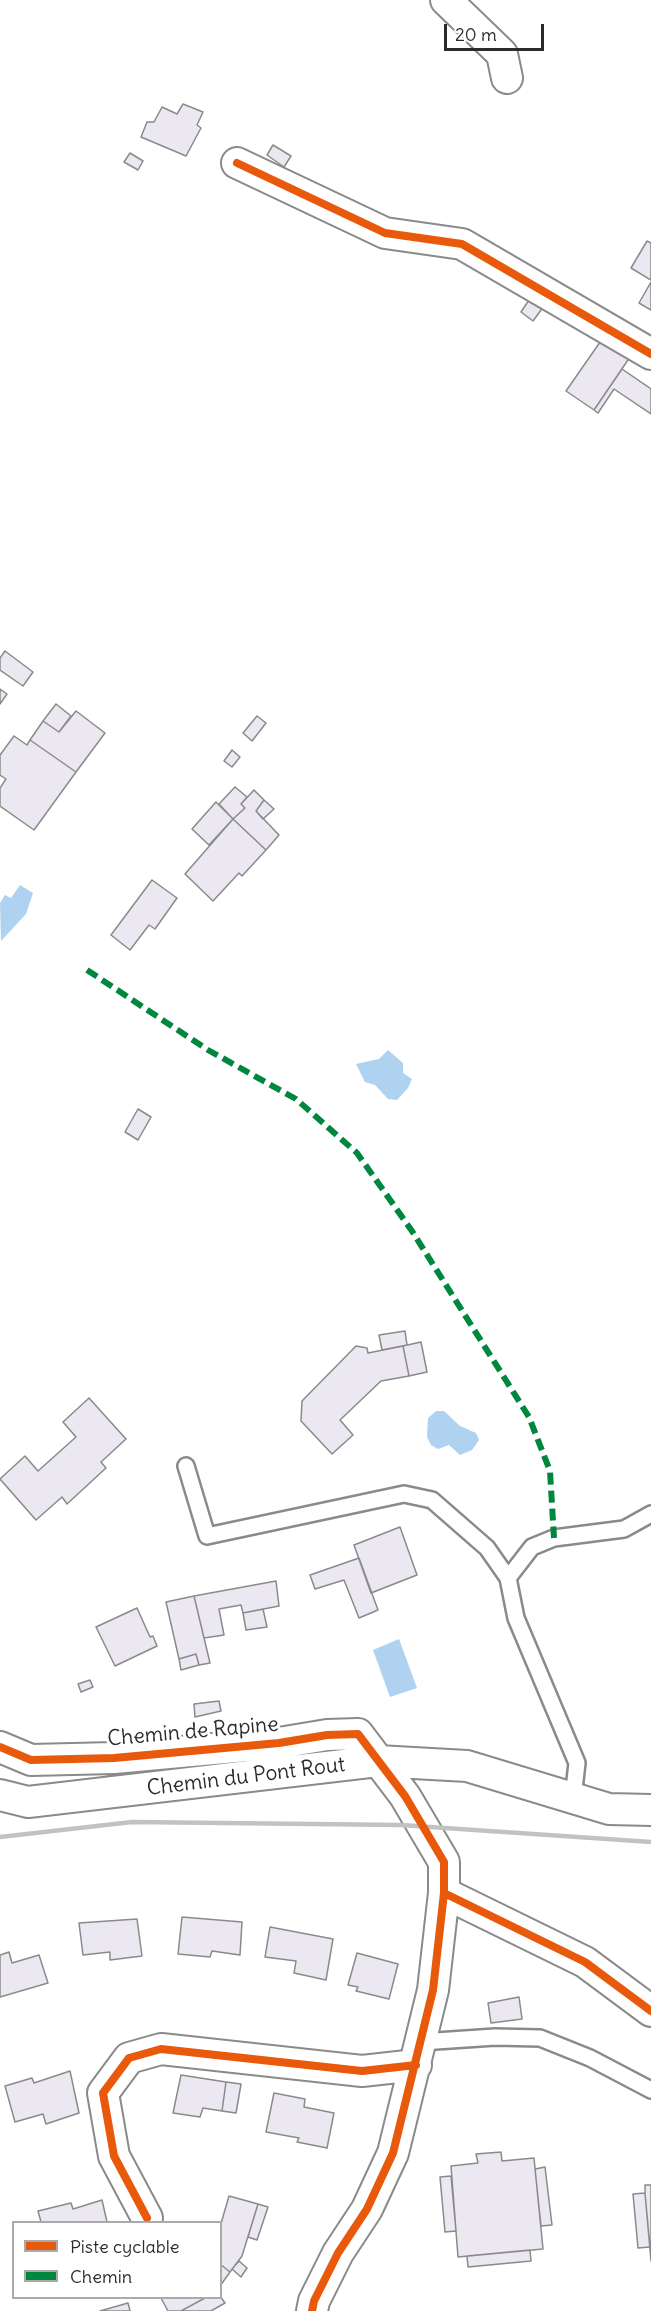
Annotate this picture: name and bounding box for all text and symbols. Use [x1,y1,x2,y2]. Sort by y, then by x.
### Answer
scale bar [447,12,548,50]
text: 20 m [455,23,497,46]
street label: Chemin de Rapine [106,1712,280,1752]
street label: Chemin du Pont Rout [145,1752,347,1802]
legend [12,2221,222,2299]
text: Piste cyclable [70,2235,179,2258]
text: Chemin [70,2265,132,2288]

